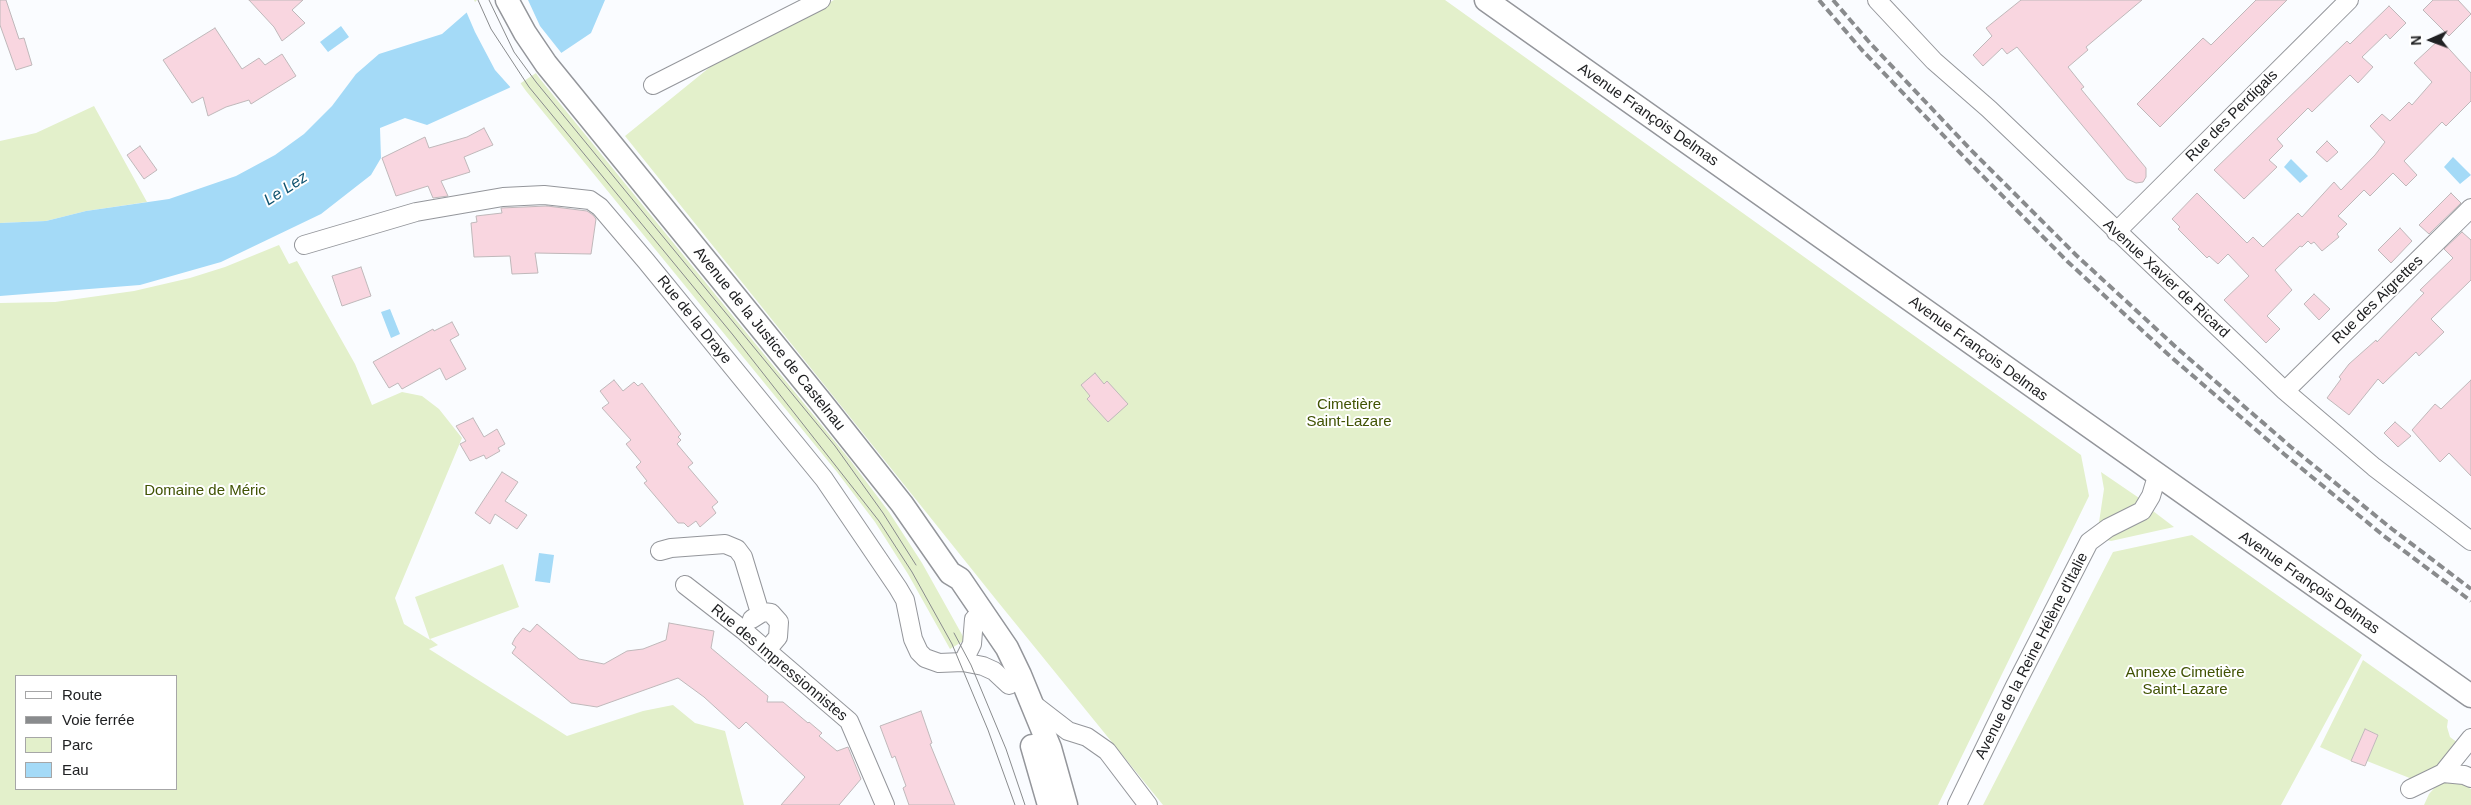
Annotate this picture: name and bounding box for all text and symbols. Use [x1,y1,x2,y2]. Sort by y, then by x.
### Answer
north arrow [2406,15,2456,65]
text: N [2408,35,2424,46]
street label: Avenue François Delmas [1574,60,1722,170]
street label: Rue des Perdigals [2182,66,2282,166]
water label: Le Lez [261,168,311,210]
street label: Avenue Xavier de Ricard [2099,216,2233,342]
street label: Avenue de la Justice de Castelnau [689,244,849,434]
street label: Rue des Aigrettes [2329,252,2427,348]
street label: Rue de la Draye [653,272,735,368]
street label: Avenue François Delmas [1905,293,2051,405]
park label: Cimetière Saint-Lazare [1306,396,1392,431]
park label: Domaine de Méric [144,482,266,500]
street label: Avenue François Delmas [2235,528,2383,638]
street label: Avenue de la Reine Hélène d'Italie [1972,550,2092,762]
street label: Rue des Impressionnistes [707,601,851,725]
park label: Annexe Cimetière Saint-Lazare [2125,664,2245,699]
legend [15,675,178,790]
text: Route [62,686,102,703]
text: Voie ferrée [62,711,135,728]
text: Parc [62,736,93,753]
text: Eau [62,761,89,778]

